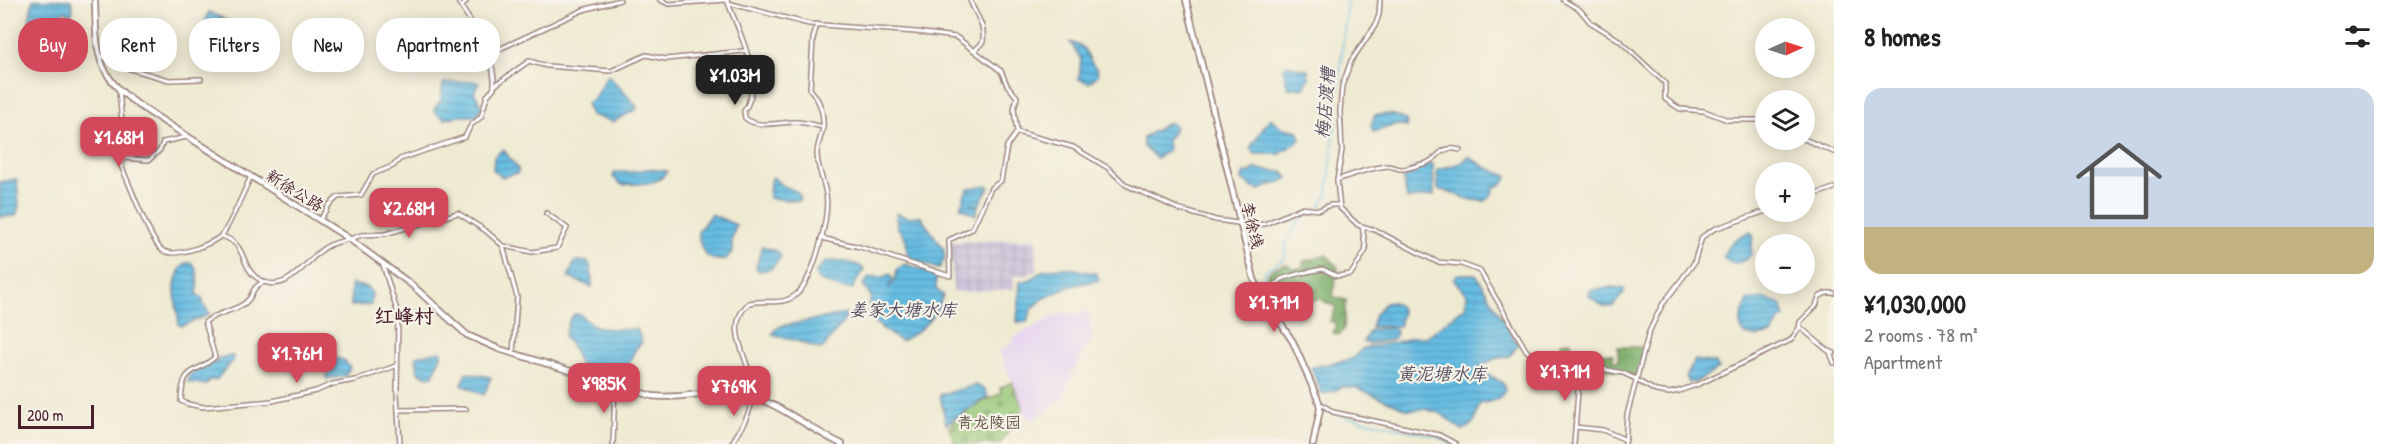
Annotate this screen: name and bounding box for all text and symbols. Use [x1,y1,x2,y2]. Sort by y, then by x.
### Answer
chip: Buy [18,18,88,72]
chip: Rent [100,18,177,72]
chip: Filters [189,18,280,72]
chip: New [292,18,364,72]
chip: Apartment [376,18,500,72]
north arrow [1755,18,1815,78]
map controls [1755,18,1815,294]
text: 8 homes [1864,19,1941,54]
icon: filters [2341,20,2374,53]
pin: ¥1.03M [686,55,784,106]
text: ¥1.03M [710,61,760,88]
water label: 梅店渡槽 [1309,63,1341,140]
button: layers [1755,90,1815,150]
pin: ¥1.68M [70,117,168,168]
text: ¥1.68M [94,123,144,150]
icon: home [2065,127,2173,235]
button: + [1755,162,1815,222]
street label: 新徐公路 [262,164,328,216]
pin: ¥2.68M [360,188,458,239]
text: ¥2.68M [383,194,435,221]
street label: 李徐线 [1237,199,1269,251]
button: − [1755,234,1815,294]
pin: ¥1.71M [1225,282,1323,333]
text: ¥1,030,000 [1864,286,1966,321]
text: ¥1.71M [1249,288,1299,315]
water label: 姜家大塘水库 [849,297,959,322]
district label: 红峰村 [374,302,434,329]
text: 2 rooms · 78 m² [1864,321,1978,348]
pin: ¥1.76M [248,333,346,384]
text: ¥1.76M [272,339,322,366]
text: Apartment [1864,348,1942,375]
pin: ¥1.71M [1516,351,1614,402]
text: ¥1.71M [1540,357,1590,384]
water label: 黄泥塘水库 [1397,361,1489,386]
pin: ¥985K [562,363,646,414]
pin: ¥769K [692,366,776,417]
text: ¥985K [582,369,626,396]
text: ¥769K [712,372,756,399]
scale bar [18,402,94,430]
text: 200 m [27,404,63,426]
park label: 青龙陵园 [957,411,1021,433]

